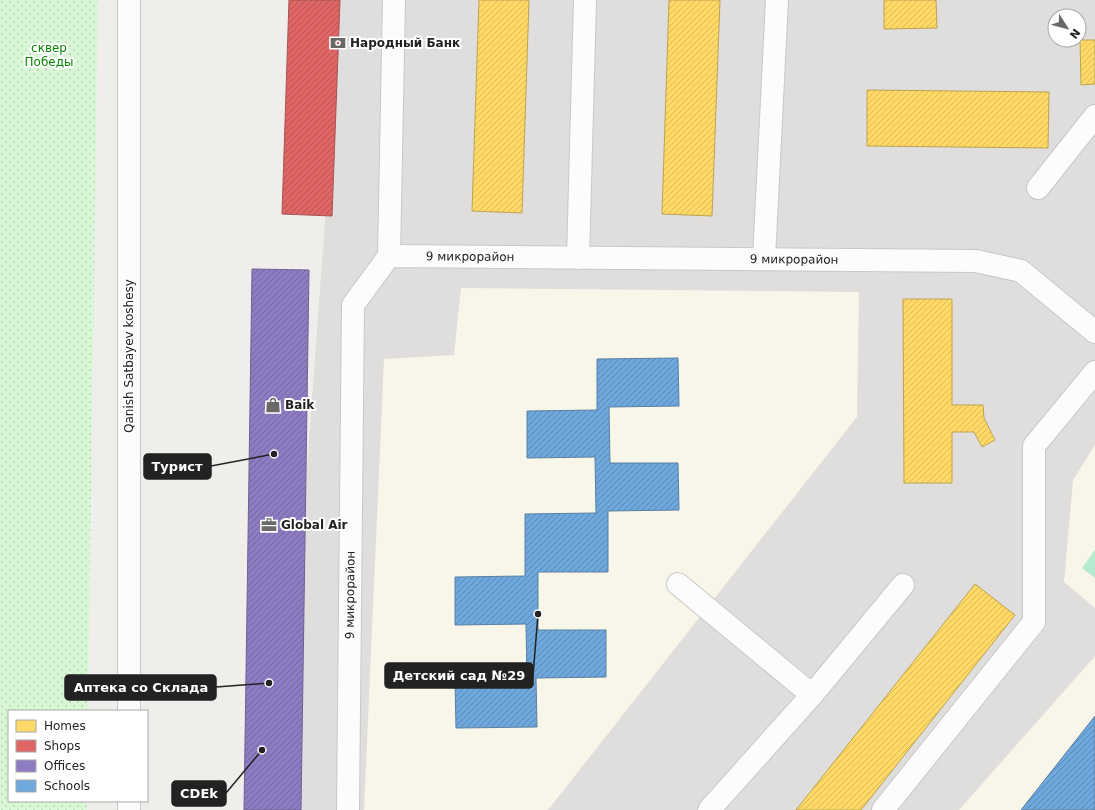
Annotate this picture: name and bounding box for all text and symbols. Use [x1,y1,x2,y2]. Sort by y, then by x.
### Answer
north arrow [1047,8,1087,48]
text: N [1067,26,1083,41]
bank icon: Народный Банк [329,34,347,52]
place label: Народный Банк [350,36,460,50]
park label: сквер Победы [25,41,73,69]
street label: 9 микрорайон [426,249,515,264]
street label: 9 микрорайон [750,252,838,267]
street label: Qanish Satbayev koshesy [122,279,136,433]
shop icon: Baik [264,396,282,414]
place label: Baik [285,398,315,412]
callout: Турист [144,454,211,479]
text: Турист [152,459,203,474]
office icon: Global Air [260,516,278,534]
place label: Global Air [281,518,348,532]
street label: 9 микрорайон [343,551,358,639]
callout: Детский сад №29 [385,663,533,688]
text: Детский сад №29 [393,668,525,683]
callout: Аптека со Склада [65,675,216,700]
text: Аптека со Склада [74,680,208,695]
legend [8,710,148,802]
text: Homes [44,719,86,733]
text: Shops [44,739,80,753]
text: Offices [44,759,85,773]
text: Schools [44,779,90,793]
callout: CDEk [172,781,226,806]
text: CDEk [180,786,218,801]

